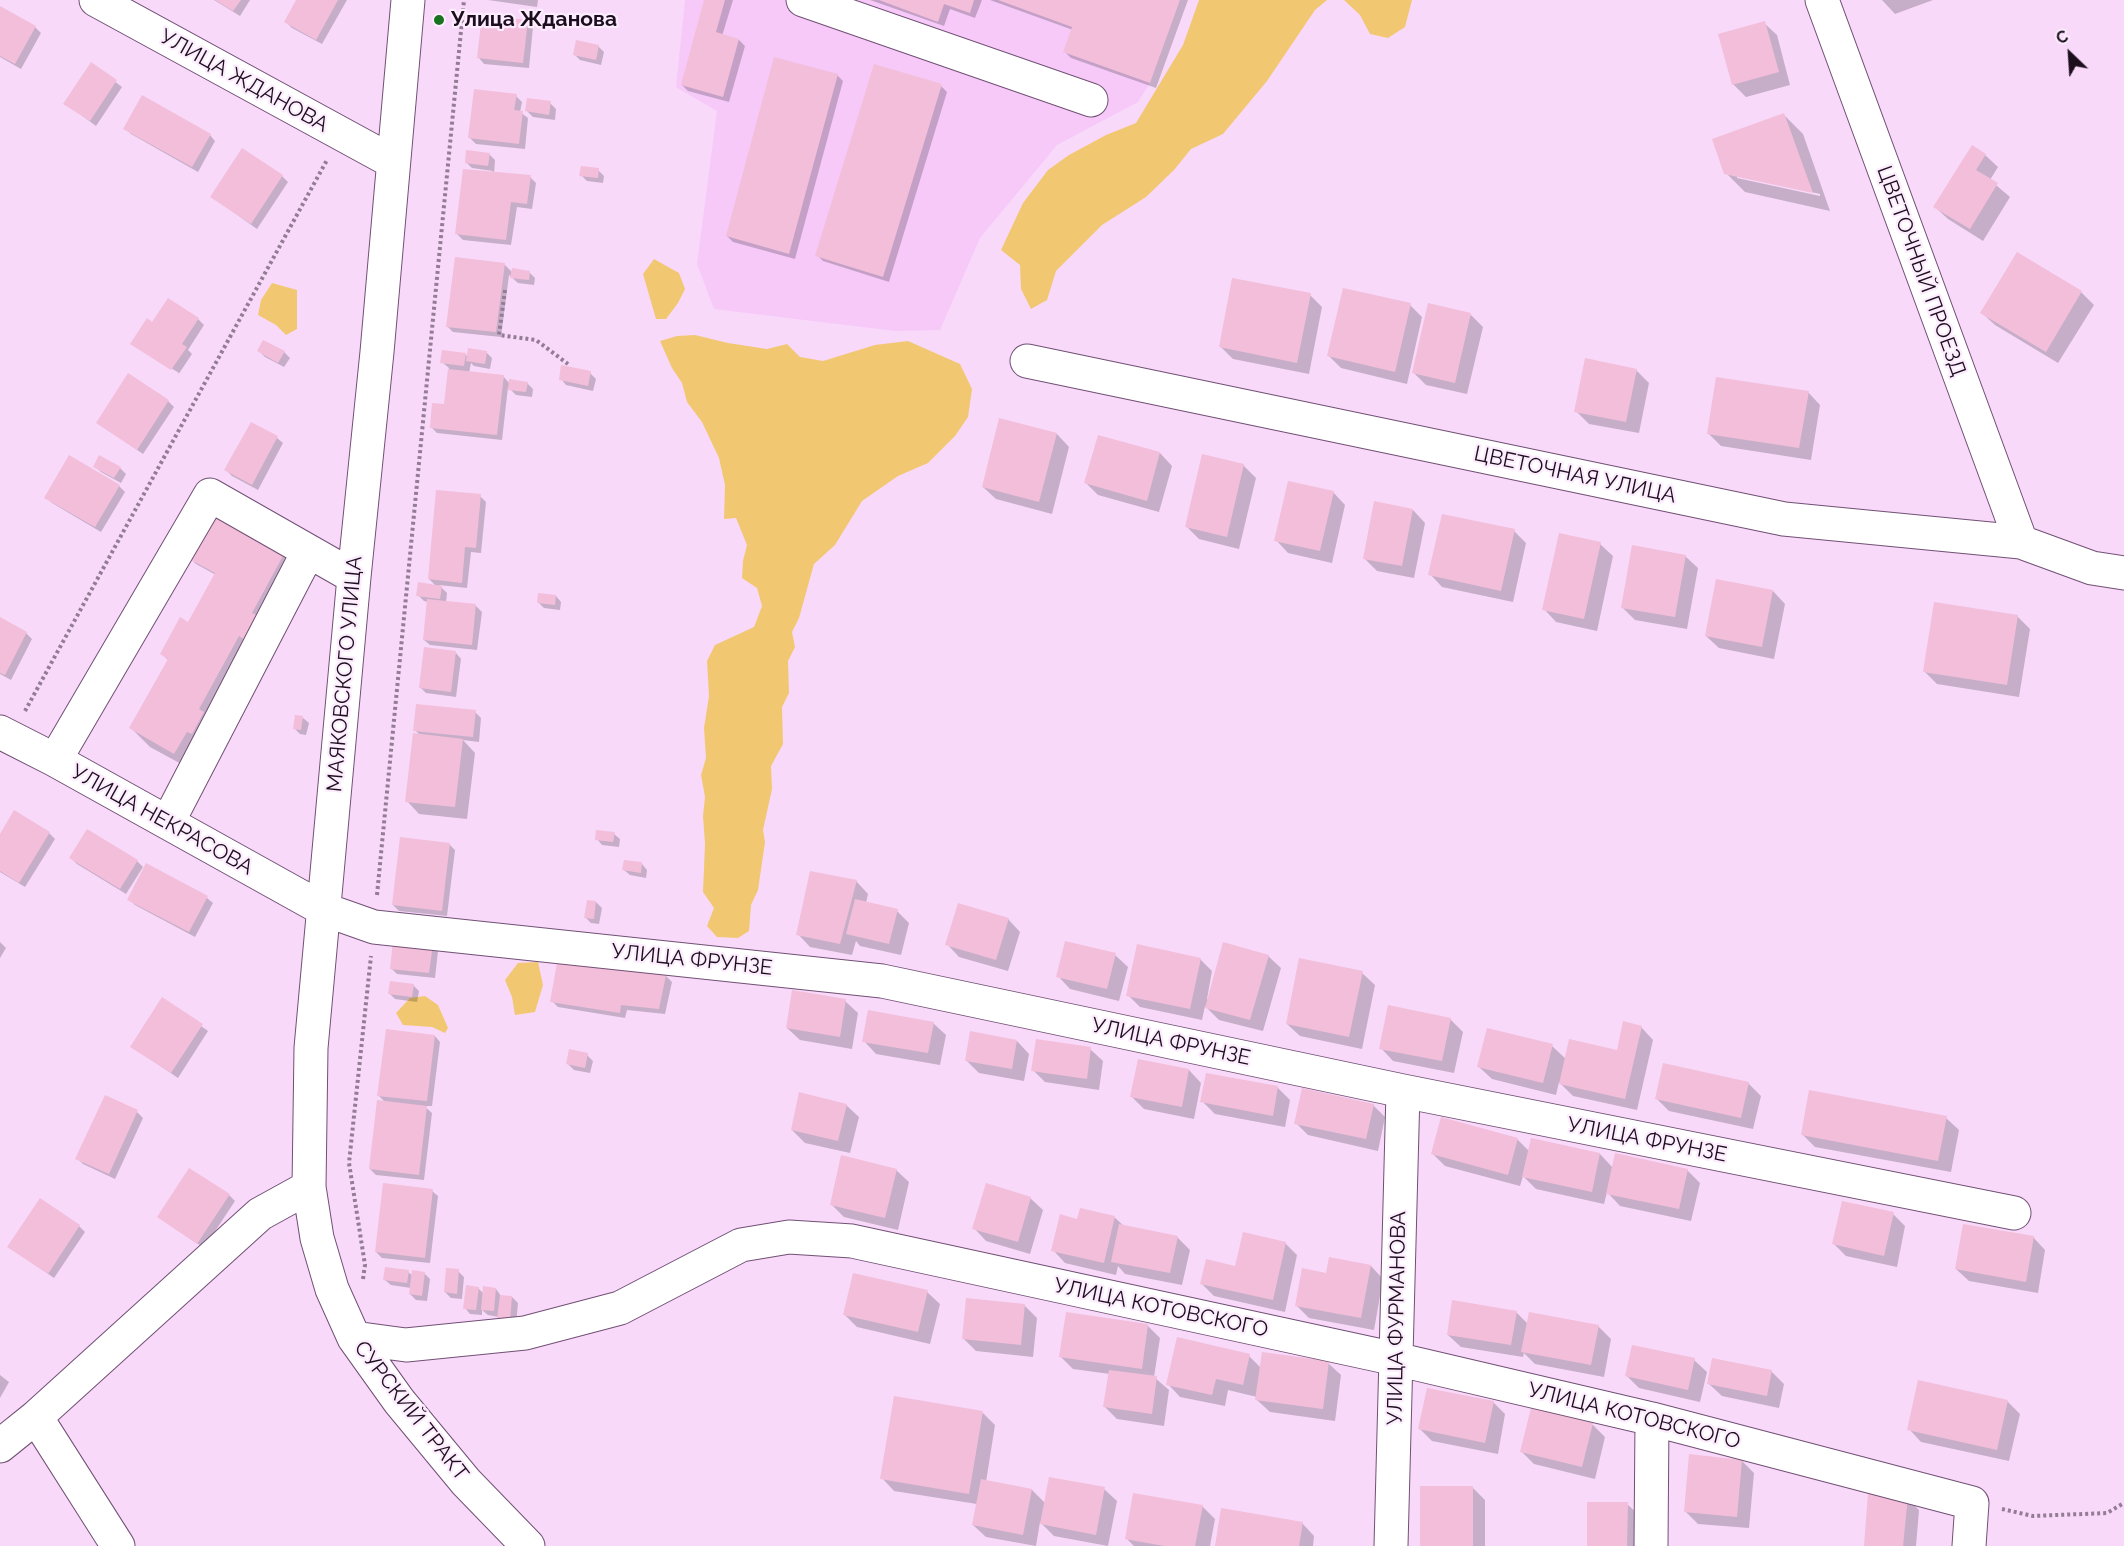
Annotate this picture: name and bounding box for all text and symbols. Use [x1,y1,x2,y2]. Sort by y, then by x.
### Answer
place label: Улица Жданова [451,7,617,33]
marker: Улица Жданова [432,13,446,27]
street label: УЛИЦА ЖДАНОВА [155,24,333,138]
north arrow [2040,24,2100,84]
text: С [2053,26,2071,48]
street label: ЦВЕТОЧНЫЙ ПРОЕЗД [1871,162,1971,380]
street label: ЦВЕТОЧНАЯ УЛИЦА [1472,441,1678,509]
street label: МАЯКОВСКОГО УЛИЦА [322,555,368,793]
street label: УЛИЦА НЕКРАСОВА [67,759,257,881]
street label: УЛИЦА ФРУНЗЕ [610,939,774,981]
street label: УЛИЦА ФРУНЗЕ [1089,1013,1253,1071]
street label: УЛИЦА ФРУНЗЕ [1565,1112,1729,1168]
street label: УЛИЦА ФУРМАНОВА [1383,1211,1411,1425]
street label: УЛИЦА КОТОВСКОГО [1052,1273,1270,1343]
street label: СУРСКИЙ ТРАКТ [349,1336,473,1486]
street label: УЛИЦА КОТОВСКОГО [1525,1377,1743,1455]

